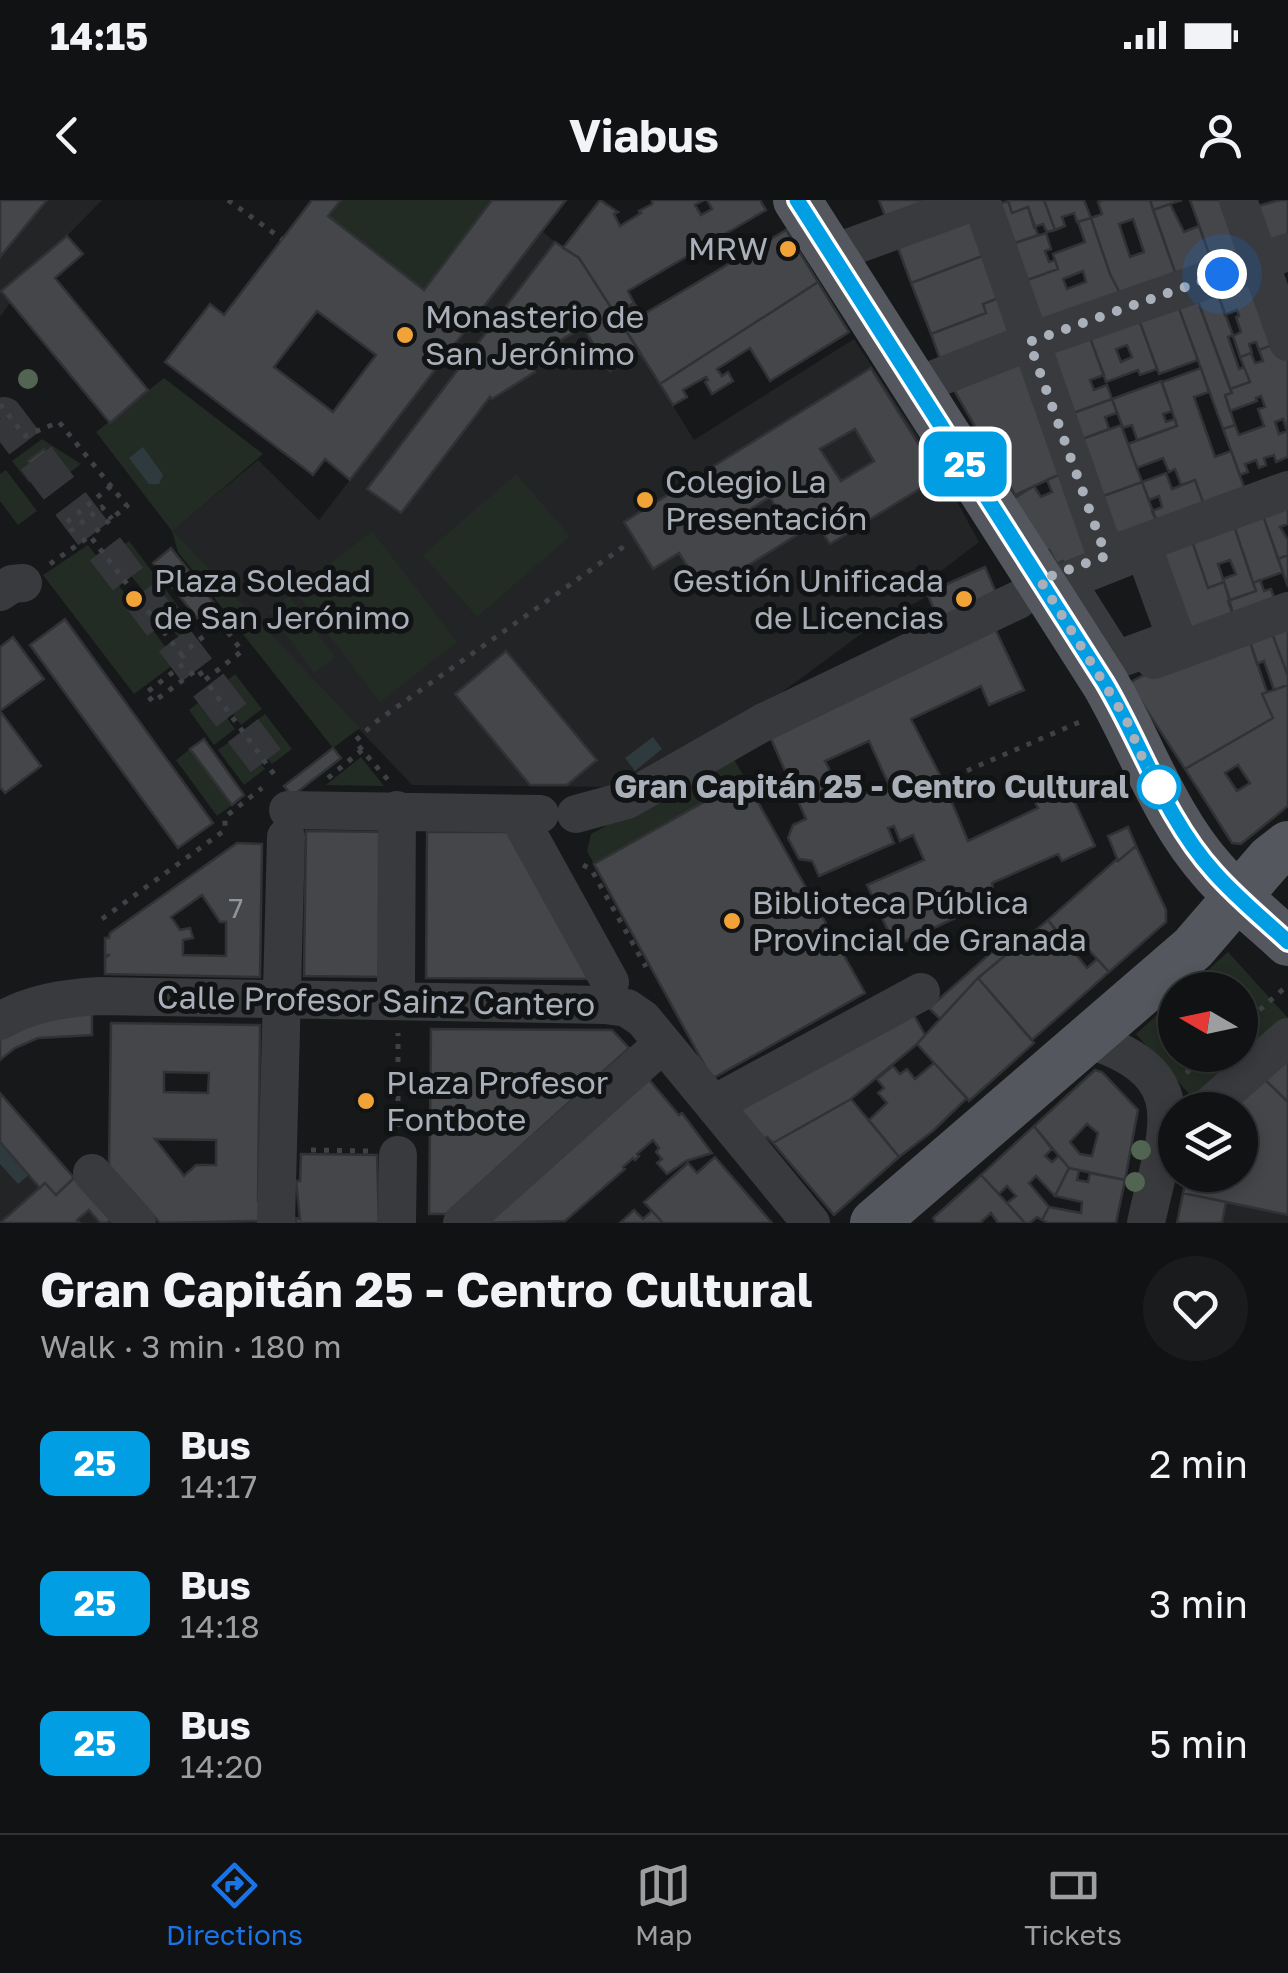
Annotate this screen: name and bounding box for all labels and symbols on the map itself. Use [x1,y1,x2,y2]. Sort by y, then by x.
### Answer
place label: MRW [688,229,768,267]
marker: MRW [777,238,799,260]
your location [1197,249,1247,299]
place label: Monasterio de San Jerónimo [425,297,644,372]
marker: Monasterio de San Jerónimo [394,324,416,346]
line badge: 25 [920,432,1010,496]
place label: Colegio La Presentación [665,462,867,537]
marker: Colegio La Presentación [634,489,656,511]
place label: Plaza Soledad de San Jerónimo [154,561,410,636]
place label: Gestión Unificada de Licencias [673,561,944,636]
marker: Plaza Soledad de San Jerónimo [123,588,145,610]
marker: Gestión Unificada de Licencias [953,588,975,610]
marker: Gran Capitán 25 - Centro Cultural [1138,766,1180,808]
place label: Gran Capitán 25 - Centro Cultural [614,767,1129,805]
place label: Biblioteca Pública Provincial de Granada [752,883,1087,958]
house number: 7 [229,891,243,924]
marker: Biblioteca Pública Provincial de Granada [721,910,743,932]
north arrow [1158,972,1258,1072]
street label: Calle Profesor Sainz Cantero [157,977,595,1023]
place label: Plaza Profesor Fontbote [386,1063,608,1138]
marker: Plaza Profesor Fontbote [355,1090,377,1112]

